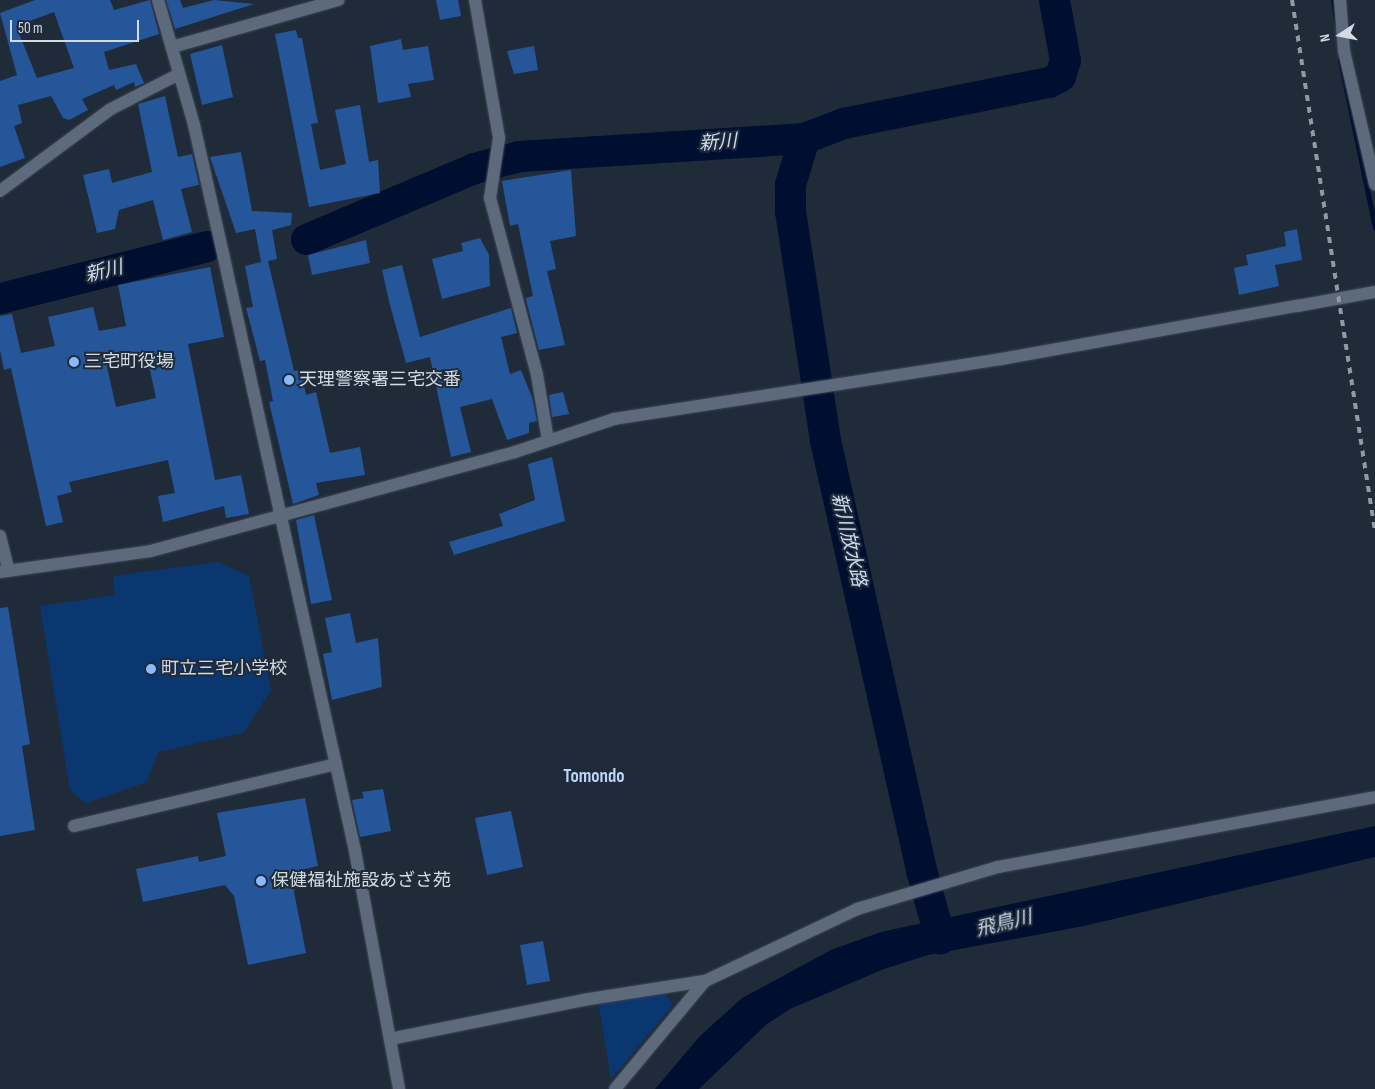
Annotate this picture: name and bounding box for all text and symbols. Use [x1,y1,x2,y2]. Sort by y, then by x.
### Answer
scale bar [12,10,141,42]
north arrow [1315,10,1365,60]
text: 50 m [18,19,43,38]
text: N [1316,33,1334,43]
water label: 新川 [698,130,738,156]
water label: 新川 [83,256,125,288]
place label: 三宅町役場 [84,351,174,373]
marker: 三宅町役場 [68,356,80,368]
place label: 天理警察署三宅交番 [299,369,461,391]
marker: 天理警察署三宅交番 [283,374,295,386]
water label: 新川放水路 [826,491,870,589]
place label: 町立三宅小学校 [161,658,287,680]
marker: 町立三宅小学校 [145,663,157,675]
district label: Tomondo [563,766,625,788]
place label: 保健福祉施設あざさ苑 [271,870,451,892]
marker: 保健福祉施設あざさ苑 [255,875,267,887]
water label: 飛鳥川 [974,906,1034,942]

